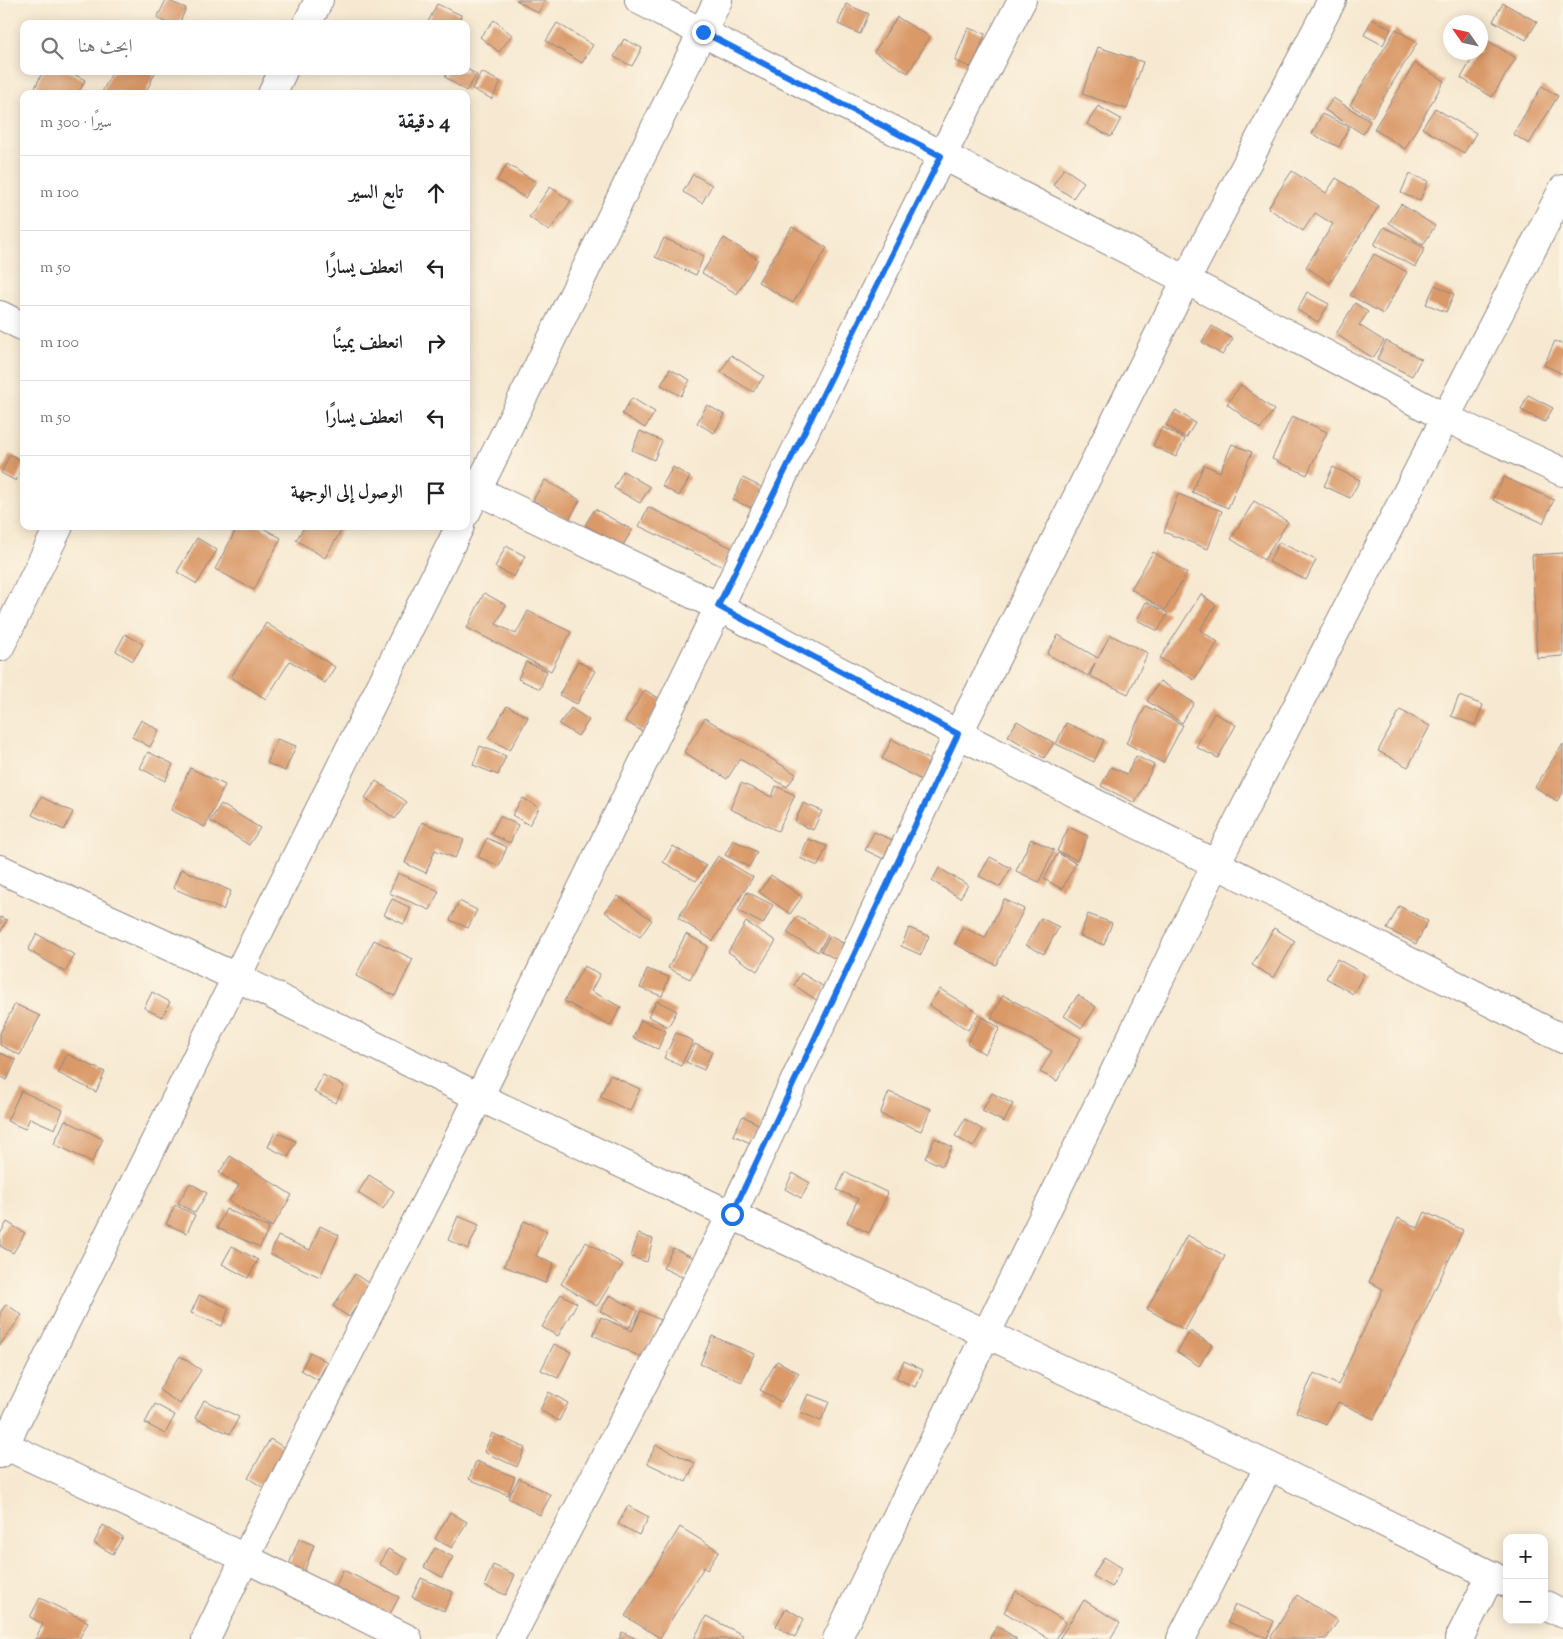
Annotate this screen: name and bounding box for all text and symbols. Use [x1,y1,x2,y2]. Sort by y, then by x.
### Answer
north arrow [1443,15,1488,60]
search box [20,20,470,75]
route end [692,21,715,44]
icon: search [38,34,66,62]
text: ابحث هنا [78,34,133,61]
text: 4 دقيقة [398,108,450,138]
text: سيرًا · 300 m [40,112,112,135]
icon: ahead [422,179,450,207]
text: تابع السير [349,180,403,207]
text: 100 m [40,182,79,205]
icon: left [422,254,450,282]
text: انعطف يسارًا [325,255,403,282]
text: 50 m [40,257,71,280]
icon: right [422,329,450,357]
text: انعطف يمينًا [333,330,403,357]
text: 100 m [40,332,79,355]
icon: left [422,404,450,432]
text: انعطف يسارًا [325,405,403,432]
text: 50 m [40,407,71,430]
icon: arrive [422,479,450,507]
text: الوصول إلى الوجهة [291,480,403,507]
route start [721,1203,744,1226]
map controls [1503,1534,1548,1624]
button: + [1503,1534,1548,1579]
button: − [1503,1579,1548,1624]

